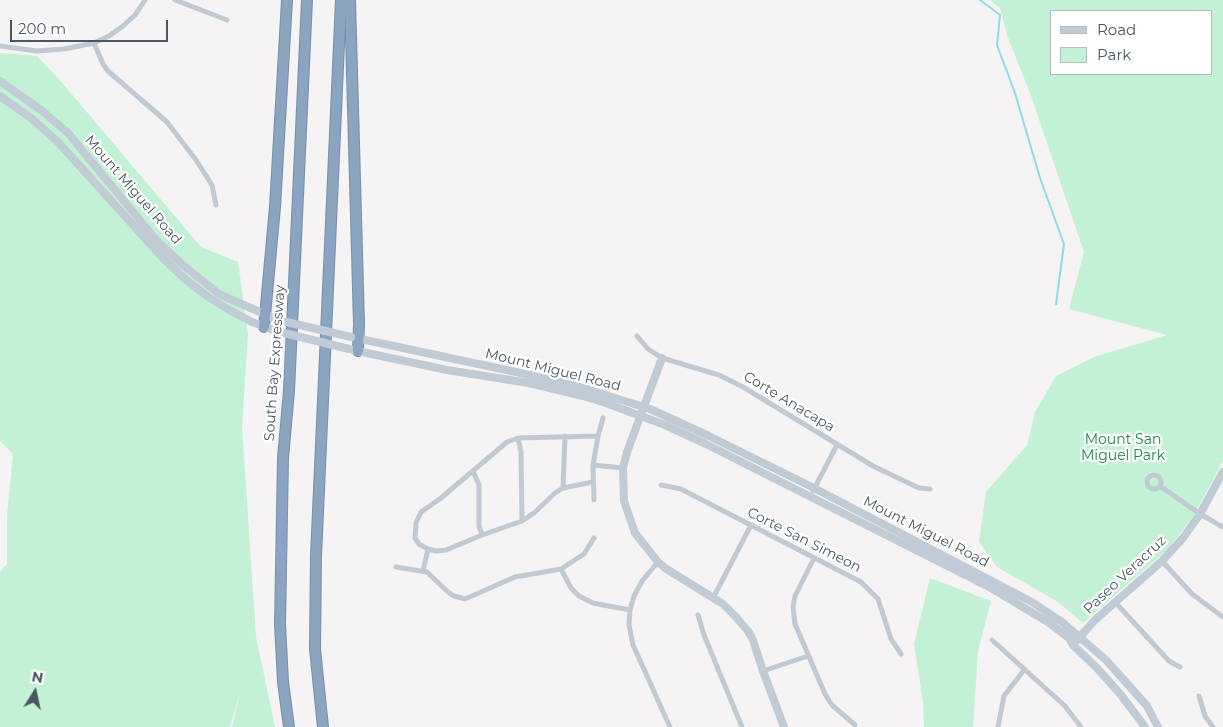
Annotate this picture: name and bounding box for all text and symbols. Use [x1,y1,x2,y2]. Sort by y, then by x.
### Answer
scale bar [12,10,170,42]
legend [1050,10,1213,75]
text: 200 m [18,19,66,38]
text: Road [1097,20,1136,39]
text: Park [1097,45,1131,64]
street label: Mount Miguel Road [81,132,185,248]
street label: South Bay Expressway [261,284,289,442]
street label: Mount Miguel Road [484,345,622,395]
street label: Corte Anacapa [740,368,838,436]
park label: Mount San Miguel Park [1081,432,1165,464]
street label: Mount Miguel Road [860,493,992,571]
street label: Corte San Simeon [744,504,864,576]
street label: Paseo Veracruz [1080,532,1170,618]
north arrow [10,667,60,717]
text: N [30,667,45,687]

